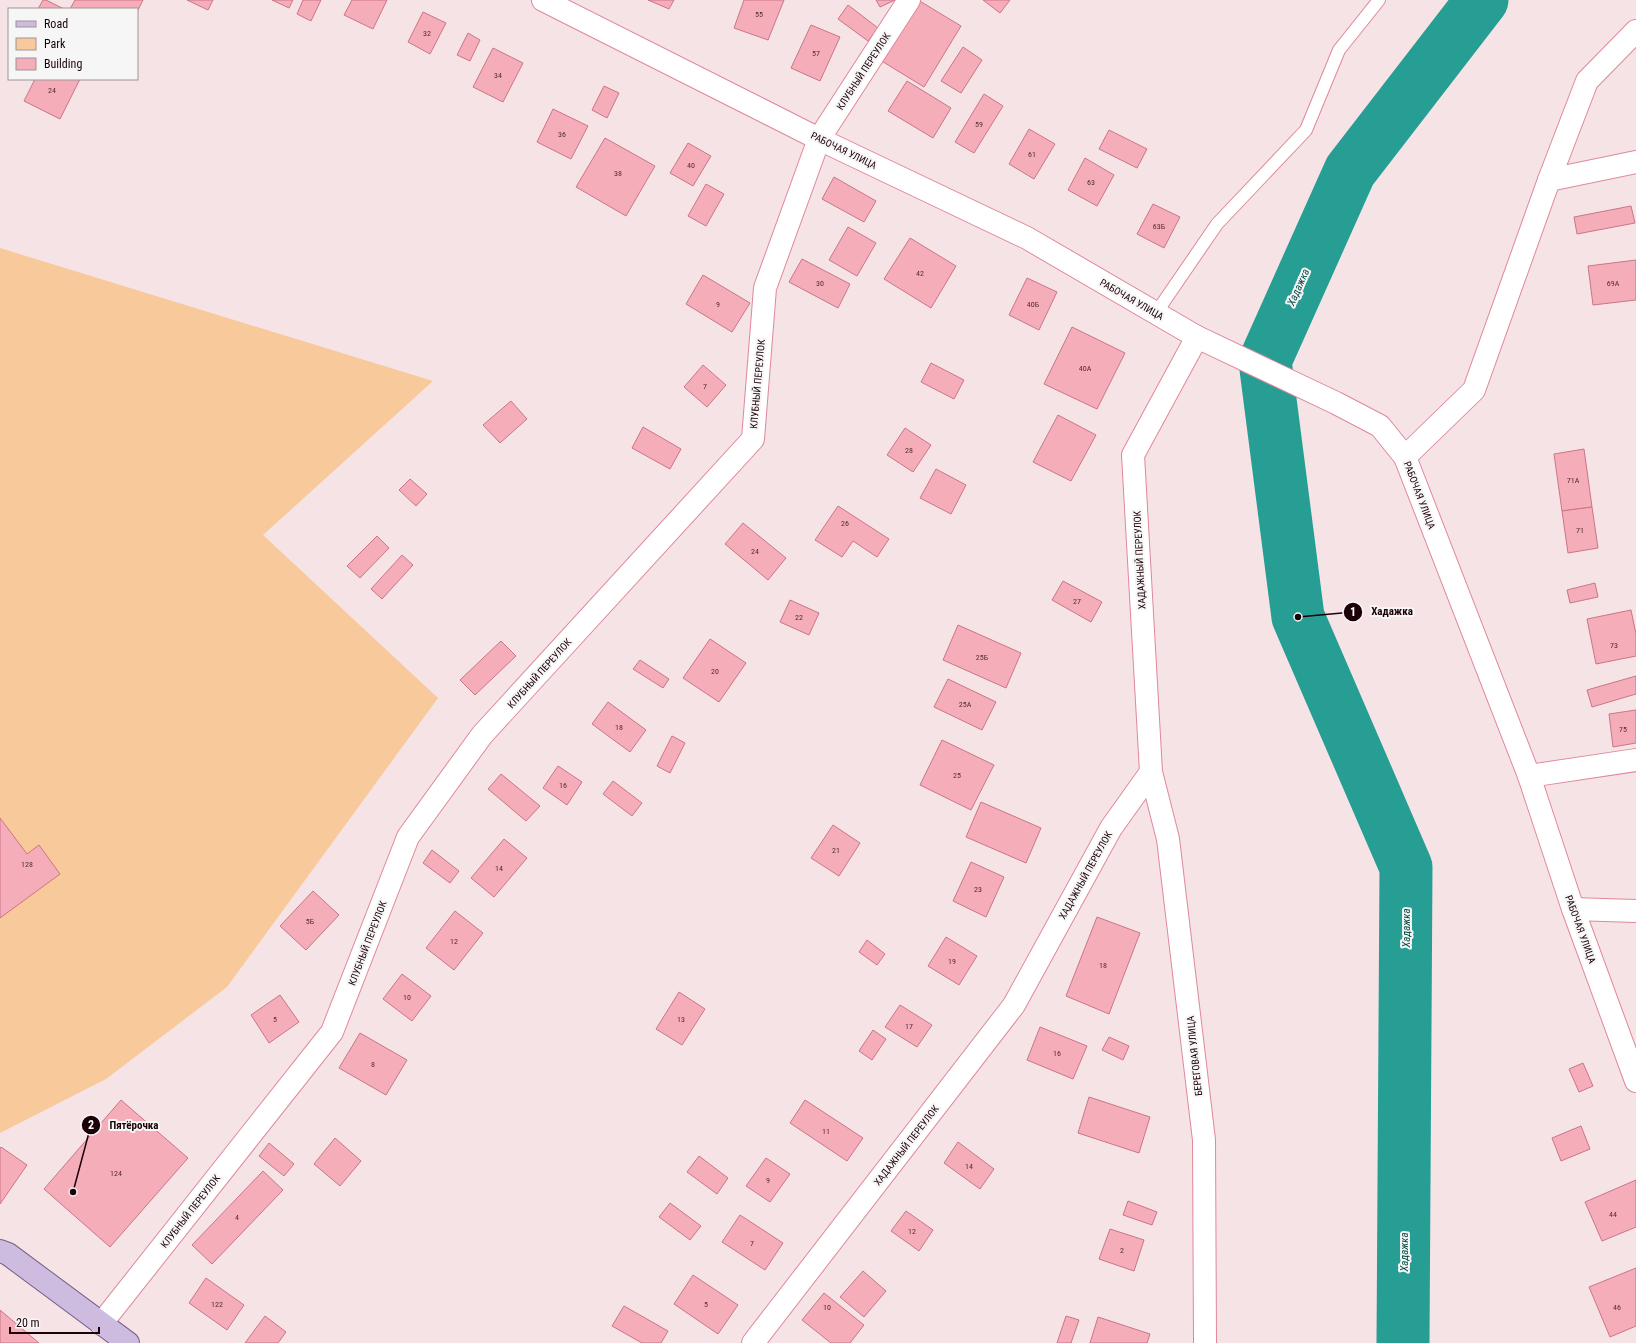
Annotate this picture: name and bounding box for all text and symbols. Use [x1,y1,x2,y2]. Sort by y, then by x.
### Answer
legend [8,8,138,80]
house number: 55 [755,10,763,19]
text: Road [44,17,68,31]
house number: 32 [423,29,431,38]
street label: КЛУБНЫЙ ПЕРЕУЛОК [834,30,893,112]
text: Park [44,37,66,51]
house number: 57 [812,49,820,58]
text: Building [44,57,82,71]
house number: 34 [494,71,502,80]
house number: 24 [48,86,56,95]
house number: 59 [975,120,983,129]
house number: 36 [558,130,566,139]
street label: РАБОЧАЯ УЛИЦА [809,130,879,171]
house number: 61 [1028,150,1036,159]
house number: 40 [687,161,695,170]
house number: 38 [614,169,622,178]
house number: 63 [1087,178,1095,187]
house number: 63Б [1153,222,1166,231]
water label: Хадажка [1284,267,1312,309]
house number: 42 [916,269,924,278]
street label: РАБОЧАЯ УЛИЦА [1098,277,1166,322]
house number: 30 [816,279,824,288]
house number: 69А [1607,279,1620,288]
house number: 9 [716,300,720,309]
house number: 40Б [1027,300,1040,309]
street label: КЛУБНЫЙ ПЕРЕУЛОК [747,338,767,429]
house number: 40А [1079,364,1092,373]
house number: 7 [703,382,707,391]
house number: 28 [905,446,913,455]
street label: РАБОЧАЯ УЛИЦА [1402,460,1438,531]
house number: 71А [1567,476,1580,485]
street label: ХАДАЖНЫЙ ПЕРЕУЛОК [1130,510,1148,610]
house number: 26 [841,519,849,528]
house number: 71 [1576,526,1584,535]
house number: 24 [751,547,759,556]
house number: 27 [1073,597,1081,606]
callout: Хадажка [1343,600,1421,623]
text: 1 [1350,605,1356,619]
text: Хадажка [1371,605,1413,618]
house number: 22 [795,613,803,622]
street label: КЛУБНЫЙ ПЕРЕУЛОК [505,635,574,710]
house number: 73 [1610,641,1618,650]
house number: 25Б [976,653,989,662]
house number: 20 [711,667,719,676]
house number: 25А [959,700,972,709]
house number: 18 [615,723,623,732]
house number: 75 [1619,725,1627,734]
house number: 25 [953,771,961,780]
house number: 16 [559,781,567,790]
street label: ХАДАЖНЫЙ ПЕРЕУЛОК [1056,829,1114,921]
house number: 21 [832,846,840,855]
house number: 128 [21,860,33,869]
house number: 14 [495,864,503,873]
house number: 23 [974,885,982,894]
street label: РАБОЧАЯ УЛИЦА [1563,894,1598,965]
street label: КЛУБНЫЙ ПЕРЕУЛОК [345,899,389,987]
water label: Хадажка [1400,908,1413,949]
house number: 5Б [306,917,315,926]
house number: 12 [450,937,458,946]
house number: 19 [948,957,956,966]
house number: 18 [1099,961,1107,970]
house number: 10 [403,993,411,1002]
house number: 5 [273,1015,277,1024]
house number: 13 [677,1015,685,1024]
street label: БЕРЕГОВАЯ УЛИЦА [1185,1015,1204,1097]
house number: 17 [905,1022,913,1031]
house number: 16 [1053,1049,1061,1058]
house number: 8 [371,1060,375,1069]
street label: ХАДАЖНЫЙ ПЕРЕУЛОК [871,1102,941,1188]
callout: Пятёрочка [81,1114,166,1137]
text: 2 [88,1118,94,1132]
text: Пятёрочка [109,1119,159,1132]
house number: 11 [822,1127,830,1136]
house number: 14 [965,1162,973,1171]
house number: 124 [110,1169,122,1178]
street label: КЛУБНЫЙ ПЕРЕУЛОК [158,1172,223,1250]
house number: 9 [766,1176,770,1185]
house number: 44 [1609,1210,1617,1219]
house number: 4 [235,1213,239,1222]
house number: 12 [908,1227,916,1236]
water label: Хадажка [1398,1232,1411,1273]
house number: 7 [750,1239,754,1248]
house number: 2 [1120,1246,1124,1255]
house number: 122 [211,1300,223,1309]
house number: 5 [704,1300,708,1309]
house number: 10 [823,1303,831,1312]
house number: 46 [1613,1303,1621,1312]
scale bar [10,1309,99,1335]
text: 20 m [16,1316,40,1330]

